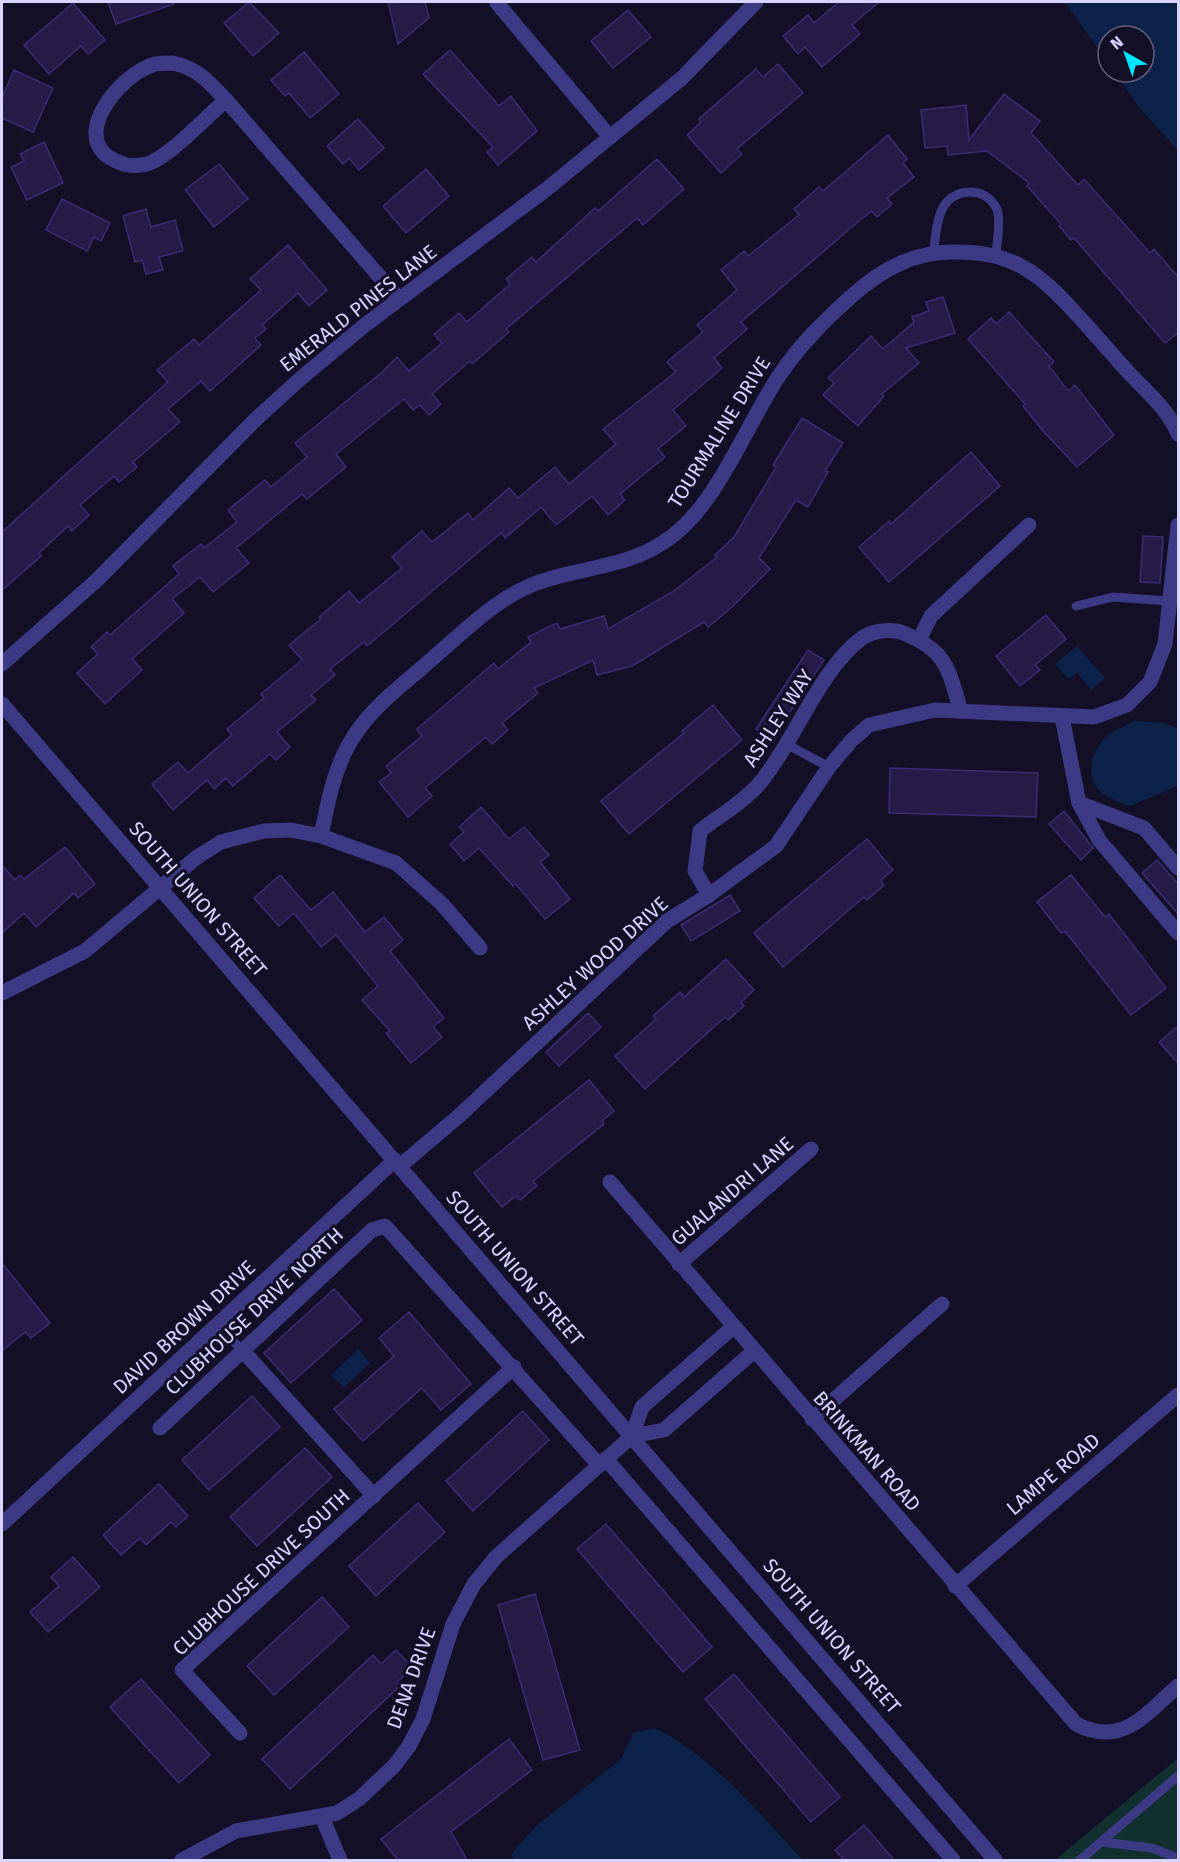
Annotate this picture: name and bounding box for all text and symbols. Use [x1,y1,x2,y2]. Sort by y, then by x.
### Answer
north arrow [1096,24,1156,84]
text: N [1107,32,1127,54]
street label: EMERALD PINES LANE [275,239,441,377]
street label: TOURMALINE DRIVE [663,352,775,512]
street label: ASHLEY WAY [738,665,818,771]
street label: SOUTH UNION STREET [124,817,272,982]
street label: ASHLEY WOOD DRIVE [517,891,673,1035]
street label: GUALANDRI LANE [666,1131,798,1251]
street label: SOUTH UNION STREET [441,1186,589,1351]
street label: CLUBHOUSE DRIVE NORTH [160,1222,348,1400]
street label: DAVID BROWN DRIVE [108,1255,260,1399]
street label: BRINKMAN ROAD [808,1386,926,1516]
street label: LAMPE ROAD [1001,1428,1105,1520]
street label: CLUBHOUSE DRIVE SOUTH [167,1484,355,1660]
street label: SOUTH UNION STREET [758,1554,906,1719]
street label: DENA DRIVE [381,1624,441,1732]

